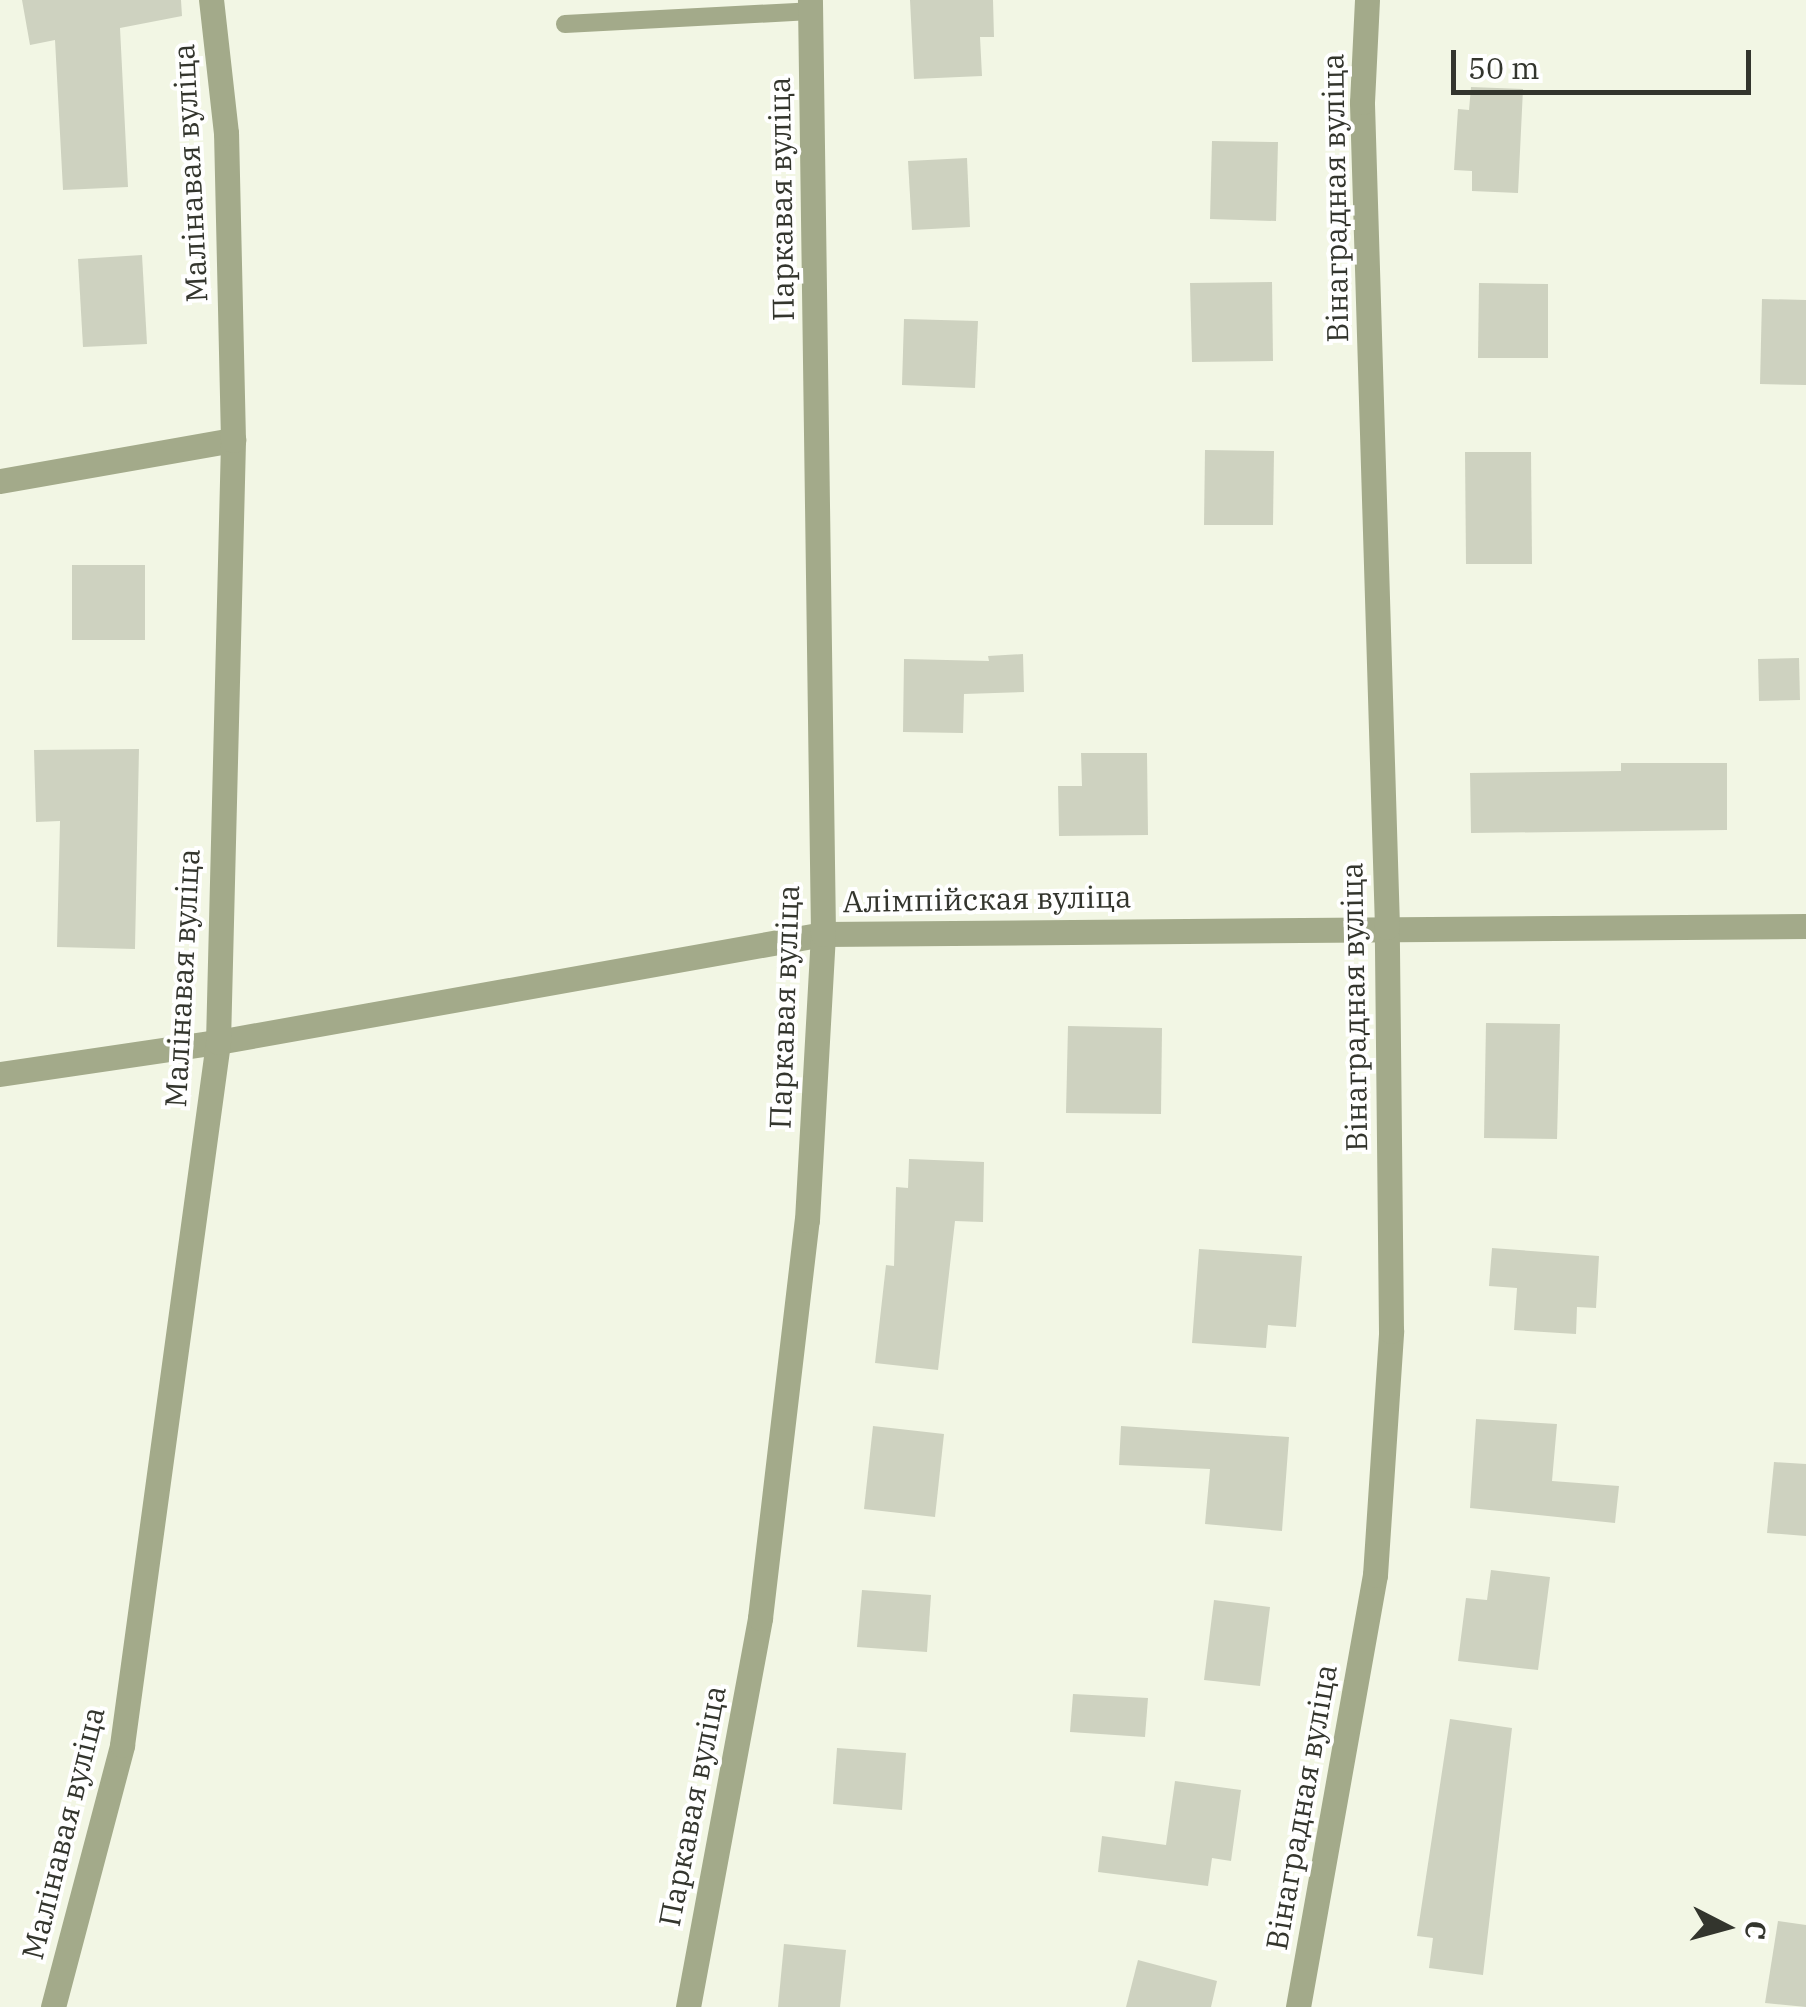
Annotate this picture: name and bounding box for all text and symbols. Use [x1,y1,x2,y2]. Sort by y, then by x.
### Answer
scale bar [1456,30,1756,92]
street label: Малінавая вуліца [165,43,215,303]
text: 50 m [1468,48,1540,87]
street label: Вінаградная вуліца [1314,53,1356,343]
street label: Паркавая вуліца [761,76,801,322]
street label: Малінавая вуліца [157,848,207,1108]
street label: Вінаградная вуліца [1333,862,1375,1152]
street label: Алімпійская вуліца [842,878,1132,920]
street label: Паркавая вуліца [762,884,806,1130]
street label: Вінаградная вуліца [1258,1661,1344,1953]
street label: Паркавая вуліца [651,1683,733,1929]
street label: Малінавая вуліца [14,1703,112,1963]
north arrow [1676,1877,1776,1977]
text: С [1737,1919,1776,1941]

